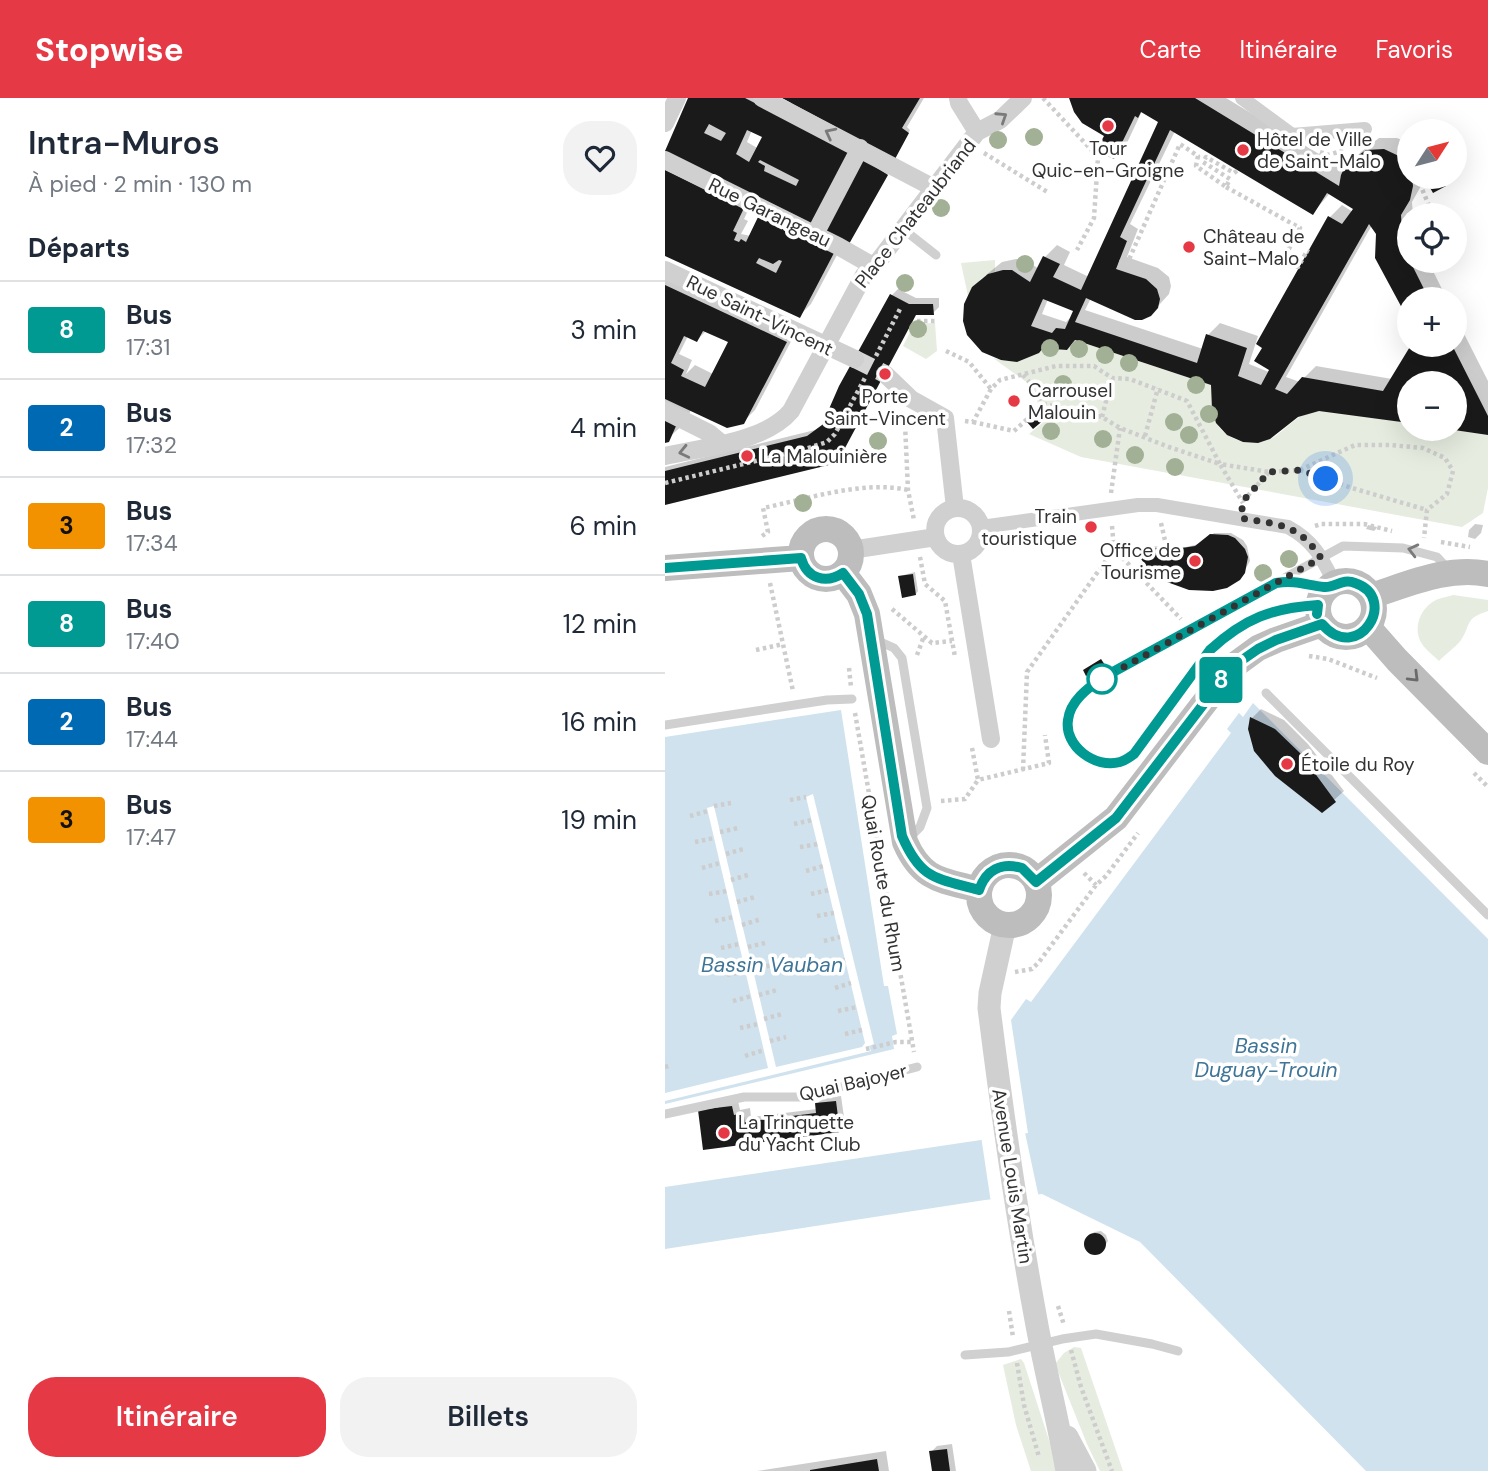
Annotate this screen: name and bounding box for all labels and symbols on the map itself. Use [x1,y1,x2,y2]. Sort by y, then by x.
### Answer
one-way arrow [994,113,1007,125]
marker: Tour Quic-en-Groigne [1100,118,1116,134]
north arrow [1397,119,1467,189]
place label: Hôtel de Ville de Saint-Malo [1257,127,1381,174]
one-way arrow [825,128,837,142]
street label: Place Chateaubriand [849,134,982,293]
place label: Tour Quic-en-Groigne [1032,136,1184,183]
marker: Hôtel de Ville de Saint-Malo [1235,142,1251,158]
street label: Rue Garangeau [704,172,835,253]
place label: Château de Saint-Malo [1203,224,1305,271]
marker: Château de Saint-Malo [1181,239,1197,255]
street label: Rue Saint-Vincent [682,269,837,362]
marker: Porte Saint-Vincent [877,366,893,382]
place label: Carrousel Malouin [1028,378,1112,425]
place label: Porte Saint-Vincent [824,384,946,431]
marker: Carrousel Malouin [1006,393,1022,409]
one-way arrow [678,444,690,458]
place label: La Malouinière [761,444,887,469]
marker: La Malouinière [739,448,755,464]
your location [1308,461,1343,496]
place label: Train touristique [981,504,1077,551]
marker: Train touristique [1083,519,1099,535]
place label: Office de Tourisme [1100,538,1181,585]
one-way arrow [1407,544,1419,558]
marker: Office de Tourisme [1187,553,1203,569]
line badge: 8 [1198,657,1244,703]
unlabelled marker [1087,664,1117,694]
one-way arrow [1406,669,1419,682]
place label: Étoile du Roy [1301,752,1415,777]
marker: Étoile du Roy [1279,756,1295,772]
street label: Quai Route du Rhum [856,793,911,974]
water label: Bassin Vauban [701,951,843,979]
water label: Bassin Duguay-Trouin [1194,1032,1338,1084]
street label: Quai Bajoyer [797,1058,909,1107]
street label: Avenue Louis Martin [986,1087,1039,1265]
place label: La Trinquette du Yacht Club [738,1110,861,1157]
marker: La Trinquette du Yacht Club [716,1125,732,1141]

